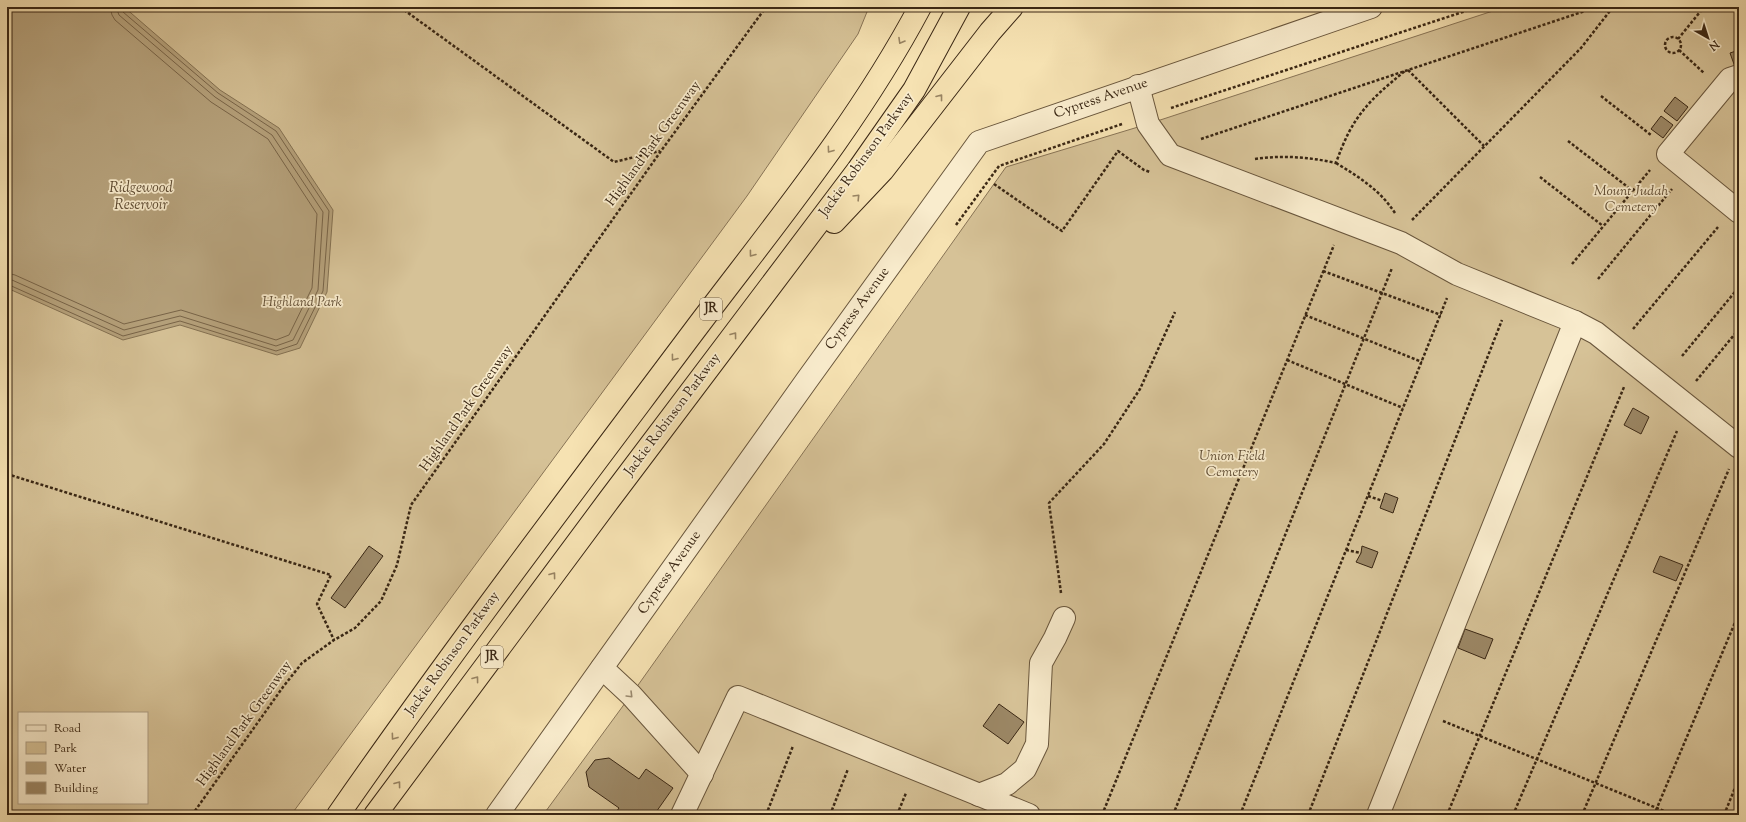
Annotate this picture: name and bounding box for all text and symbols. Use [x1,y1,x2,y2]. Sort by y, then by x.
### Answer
north arrow [1688,18,1728,58]
text: N [1705,35,1723,54]
one-way arrow [899,37,906,44]
street label: Cypress Avenue [1051,74,1151,124]
street label: Highland Park Greenway [602,77,706,211]
street label: Jackie Robinson Parkway [814,89,919,222]
one-way arrow [935,94,942,101]
one-way arrow [827,146,835,153]
water label: Ridgewood Reservoir [109,178,173,216]
park label: Mount Judah Cemetery [1594,182,1668,218]
one-way arrow [853,194,860,202]
one-way arrow [750,250,757,257]
street label: Cypress Avenue [821,263,895,355]
park label: Highland Park [262,293,342,313]
road number: JR [700,298,722,320]
one-way arrow [729,332,736,339]
street label: Highland Park Greenway [416,342,518,476]
street label: Jackie Robinson Parkway [619,349,726,481]
one-way arrow [672,353,679,360]
park label: Union Field Cemetery [1199,447,1265,483]
street label: Cypress Avenue [634,527,706,619]
one-way arrow [549,572,556,579]
street label: Jackie Robinson Parkway [400,588,505,721]
road number: JR [481,646,503,668]
street label: Highland Park Greenway [193,657,297,791]
one-way arrow [471,677,478,684]
one-way arrow [625,690,633,698]
legend [18,712,148,804]
text: Road [54,720,81,738]
one-way arrow [392,732,399,739]
text: Park [54,740,77,758]
text: Water [54,760,87,778]
text: Building [54,780,98,798]
one-way arrow [393,781,400,788]

